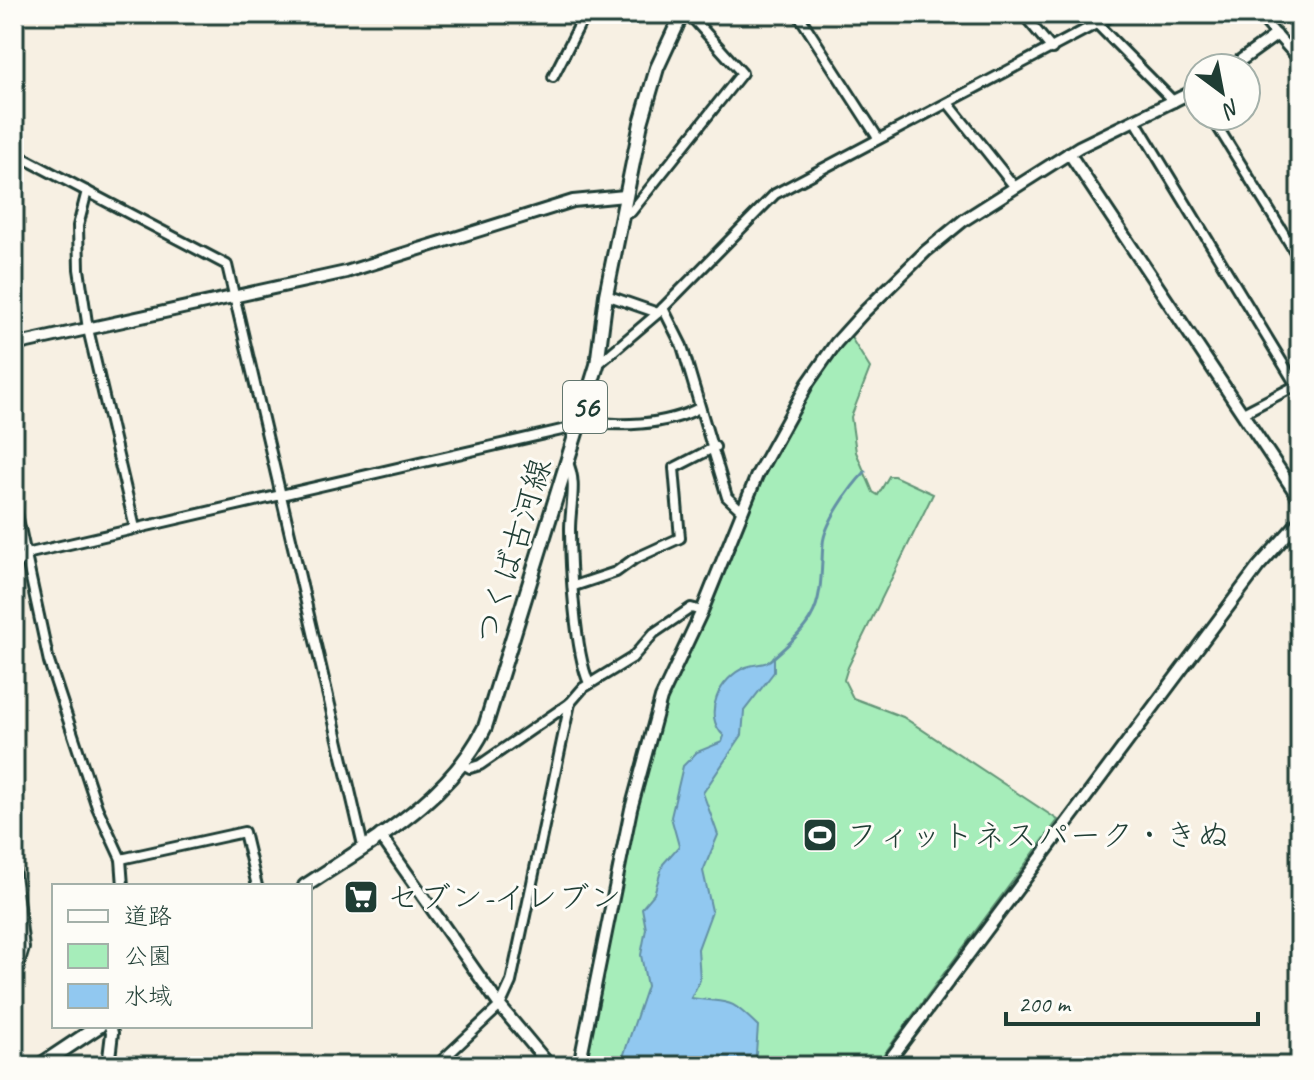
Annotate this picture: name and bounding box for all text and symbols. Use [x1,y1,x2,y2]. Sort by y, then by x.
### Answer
north arrow [1182,52,1262,132]
text: N [1216,93,1245,125]
road number: 56 [563,381,607,433]
street label: つくば古河線 [465,453,561,649]
place label: フィットネスパーク・きぬ [846,815,1229,856]
sports icon: フィットネスパーク・きぬ [801,816,839,854]
place label: セブン-イレブン [387,877,621,918]
supermarket icon: セブン-イレブン [342,878,380,916]
legend [52,884,312,1028]
text: 道路 [124,901,172,931]
text: 公園 [124,941,172,971]
scale bar [1006,976,1258,1026]
text: 水域 [124,981,172,1011]
text: 200 m [1018,989,1072,1019]

